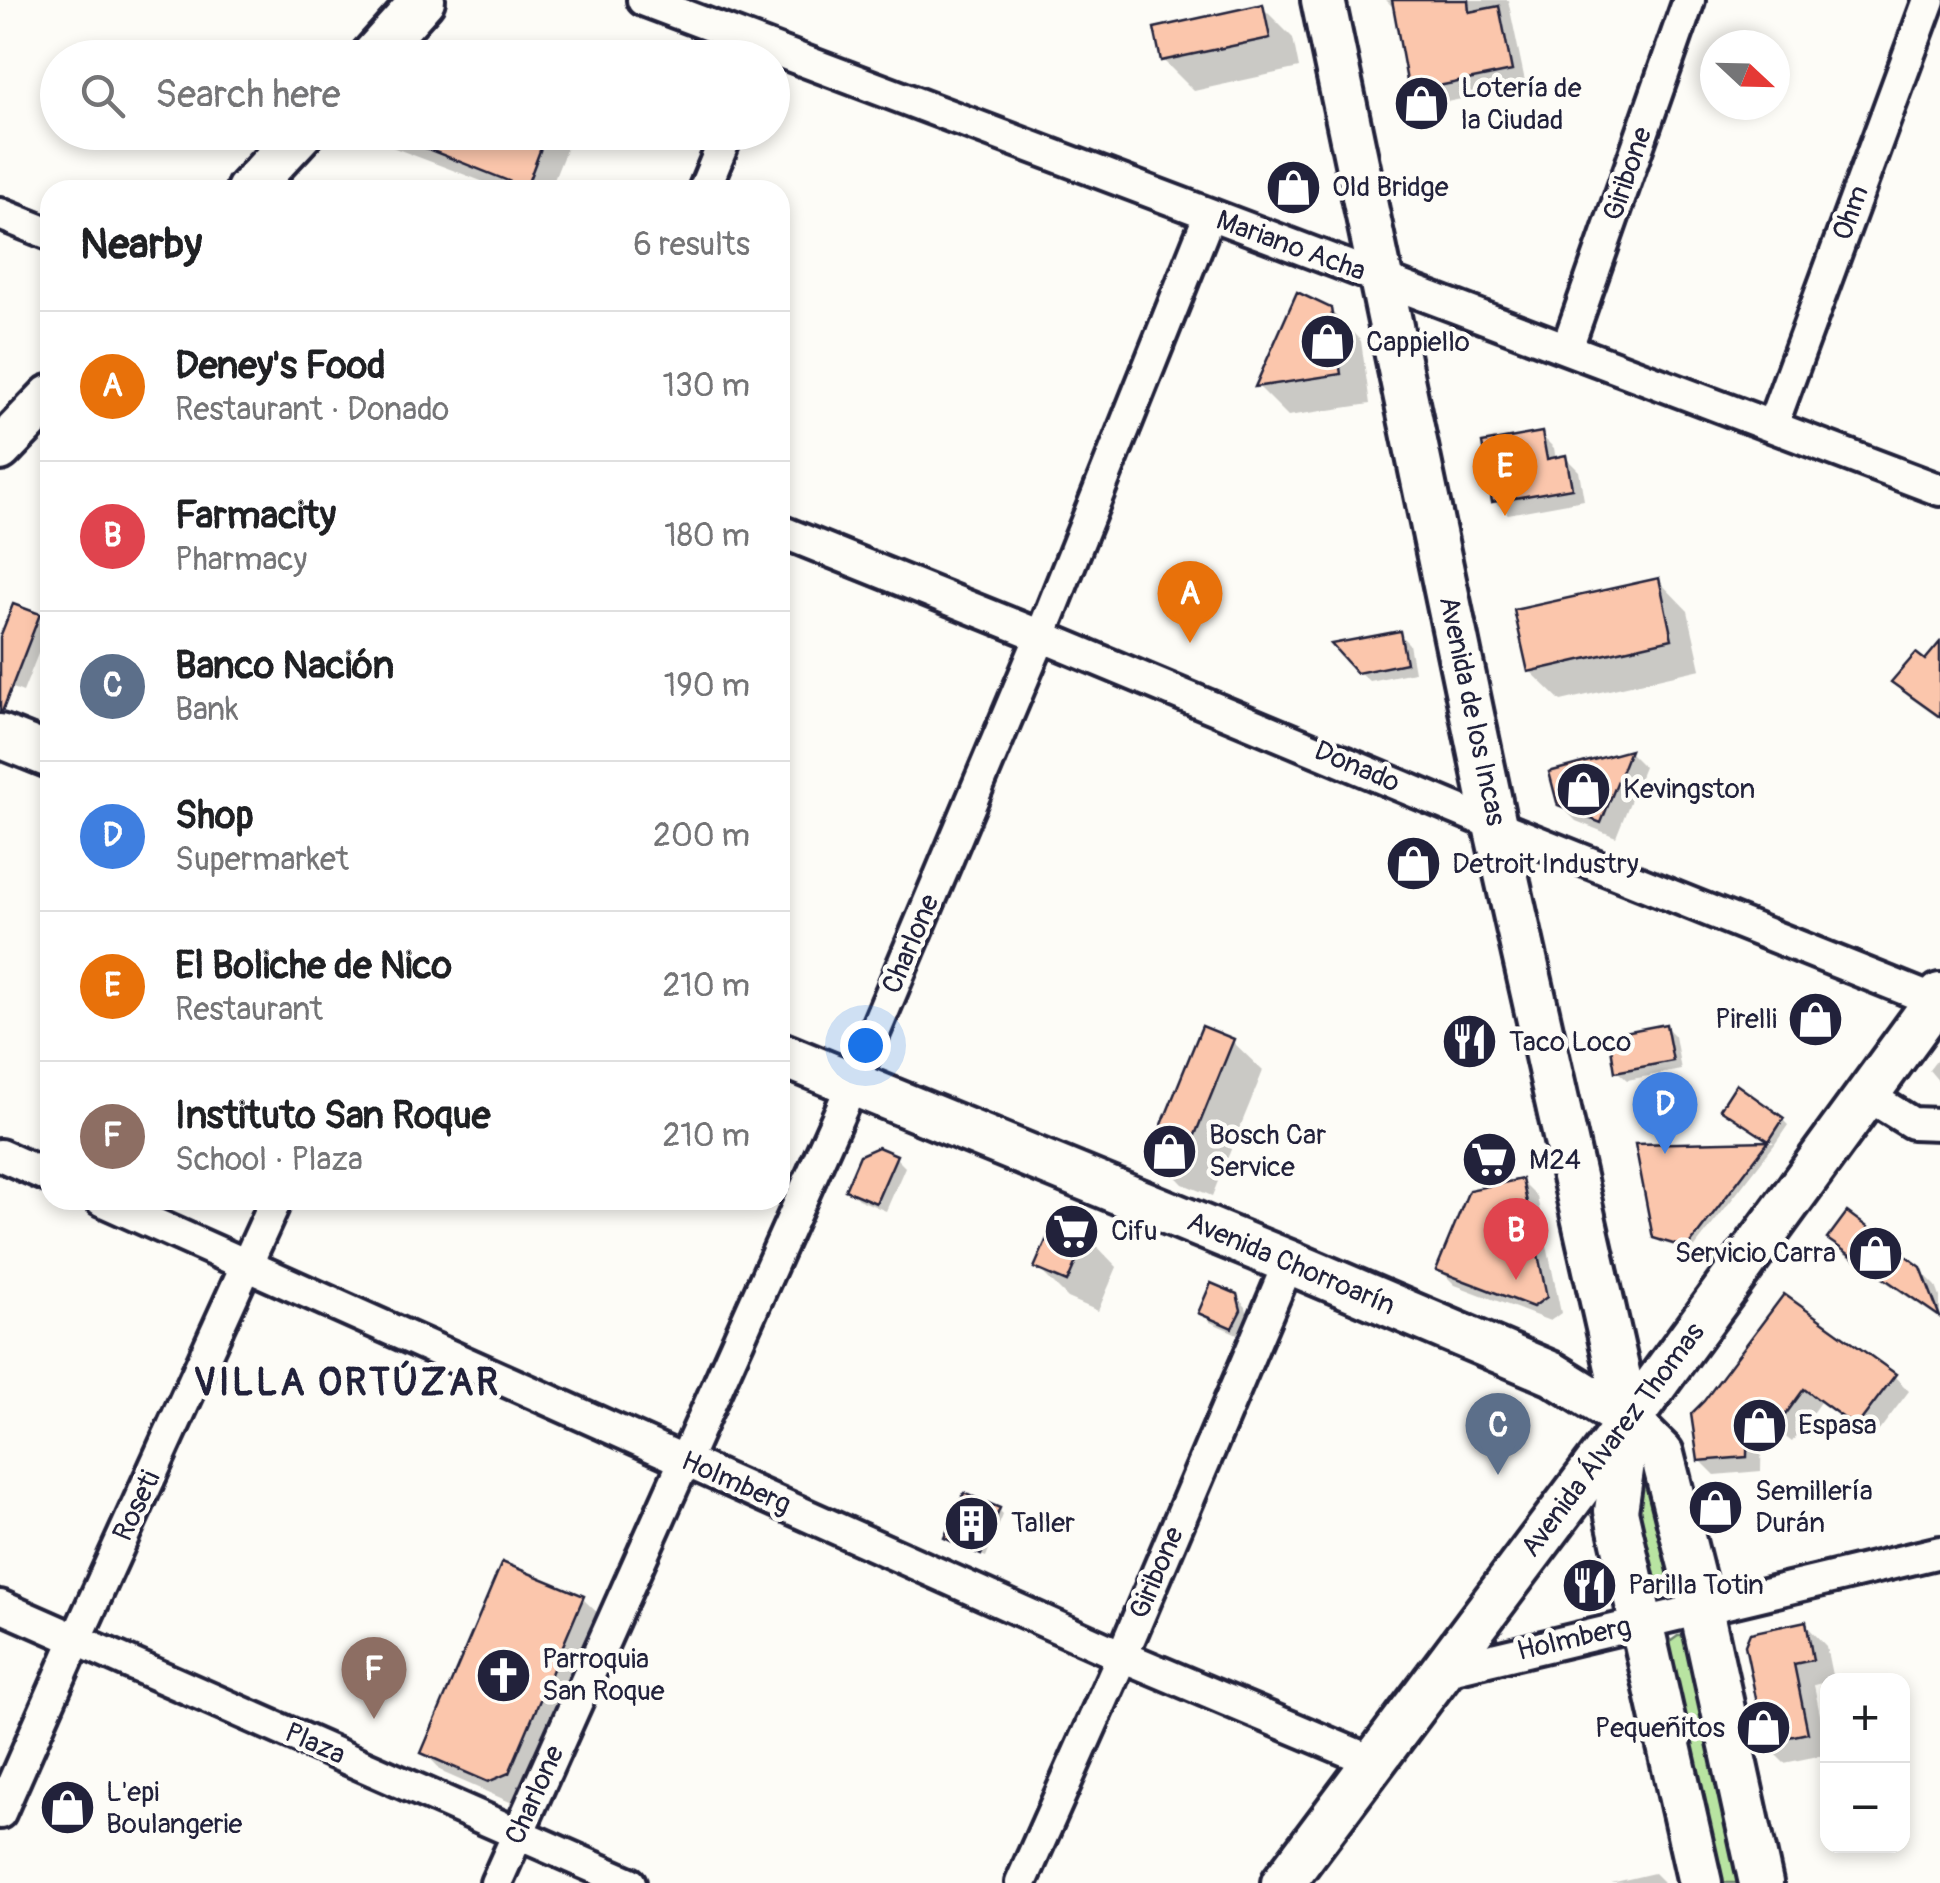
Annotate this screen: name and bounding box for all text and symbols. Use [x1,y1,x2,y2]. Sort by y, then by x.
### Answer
north arrow [1700,30,1790,120]
search box [40,40,790,150]
icon: search [75,68,130,123]
text: Search here [155,71,341,119]
place label: Lotería de la Ciudad [1461,71,1582,138]
shop icon: Lotería de la Ciudad [1392,74,1452,134]
street label: Giribone [1596,122,1660,225]
shop icon: Old Bridge [1263,157,1323,217]
place label: Old Bridge [1332,170,1449,205]
street label: Ohm [1825,181,1877,245]
street label: Mariano Acha [1212,203,1370,289]
text: Nearby [80,219,202,271]
text: 6 results [633,225,750,265]
shop icon: Cappiello [1297,312,1357,372]
place label: Cappiello [1366,325,1470,360]
text: Deney's Food [175,342,386,390]
text: A [102,366,123,406]
text: 130 m [662,366,750,406]
text: Restaurant · Donado [175,390,449,430]
pin: E [1472,434,1538,516]
text: Farmacity [175,492,336,540]
text: B [103,516,122,556]
text: 180 m [664,516,750,556]
text: Pharmacy [175,540,307,580]
pin: A [1158,560,1222,643]
street label: Avenida de los Incas [1431,593,1514,829]
text: Banco Nación [175,642,394,690]
text: C [103,666,122,706]
text: 190 m [664,666,750,706]
text: Bank [175,690,239,730]
street label: Donado [1309,733,1405,801]
shop icon: Kevingston [1554,759,1614,819]
place label: Kevingston [1623,772,1755,807]
text: Shop [175,792,254,840]
text: D [102,816,123,856]
text: 200 m [653,816,750,856]
shop icon: Detroit Industry [1383,834,1443,894]
text: Supermarket [175,840,349,880]
place label: Detroit Industry [1452,847,1639,882]
street label: Charlone [874,889,948,999]
text: El Boliche de Nico [175,942,452,990]
text: E [104,966,121,1006]
text: 210 m [662,966,750,1006]
shop icon: Pirelli [1786,989,1846,1049]
text: Restaurant [175,990,323,1030]
place label: Pirelli [1715,1002,1777,1037]
restaurant icon: Taco Loco [1440,1012,1500,1072]
your location [840,1020,891,1071]
place label: Taco Loco [1509,1025,1631,1060]
pin: D [1632,1072,1698,1154]
text: Instituto San Roque [175,1092,490,1140]
text: F [103,1116,122,1156]
text: 210 m [662,1116,750,1156]
place label: Bosch Car Service [1209,1118,1326,1185]
shop icon: Bosch Car Service [1140,1121,1200,1181]
supermarket icon: M24 [1460,1130,1520,1190]
text: School · Plaza [175,1140,363,1180]
place label: M24 [1529,1143,1581,1178]
pin: B [1484,1198,1548,1280]
supermarket icon: Cifu [1042,1201,1102,1261]
street label: Avenida Chorroarín [1182,1204,1400,1324]
place label: Cifu [1111,1214,1158,1249]
shop icon: Servicio Carra [1845,1223,1905,1283]
place label: Servicio Carra [1675,1236,1836,1271]
street label: Avenida Álvarez Thomas [1513,1316,1713,1564]
district label: VILLA ORTÚZAR [194,1359,500,1407]
pin: C [1466,1392,1530,1475]
shop icon: Espasa [1729,1395,1789,1455]
place label: Espasa [1798,1408,1877,1443]
street label: Holmberg [676,1443,796,1523]
street label: Roseti [106,1465,168,1547]
place label: Semillería Durán [1755,1474,1873,1541]
shop icon: Semillería Durán [1686,1477,1746,1537]
building icon: Taller [942,1493,1002,1553]
place label: Taller [1011,1506,1075,1541]
street label: Giribone [1122,1521,1192,1624]
restaurant icon: Parilla Totin [1559,1555,1619,1615]
place label: Parilla Totin [1628,1568,1764,1603]
street label: Holmberg [1514,1609,1634,1669]
pin: F [342,1636,406,1719]
place label: Parroquia San Roque [542,1642,665,1709]
church icon: Parroquia San Roque [473,1645,533,1705]
map controls [1820,1673,1910,1853]
button: + [1820,1673,1910,1763]
shop icon: Pequeñitos [1734,1698,1794,1758]
place label: Pequeñitos [1595,1711,1725,1746]
street label: Plaza [279,1715,351,1773]
street label: Charlone [498,1740,572,1850]
button: − [1820,1763,1910,1853]
place label: L'epi Boulangerie [106,1775,243,1842]
shop icon: L'epi Boulangerie [37,1778,97,1838]

